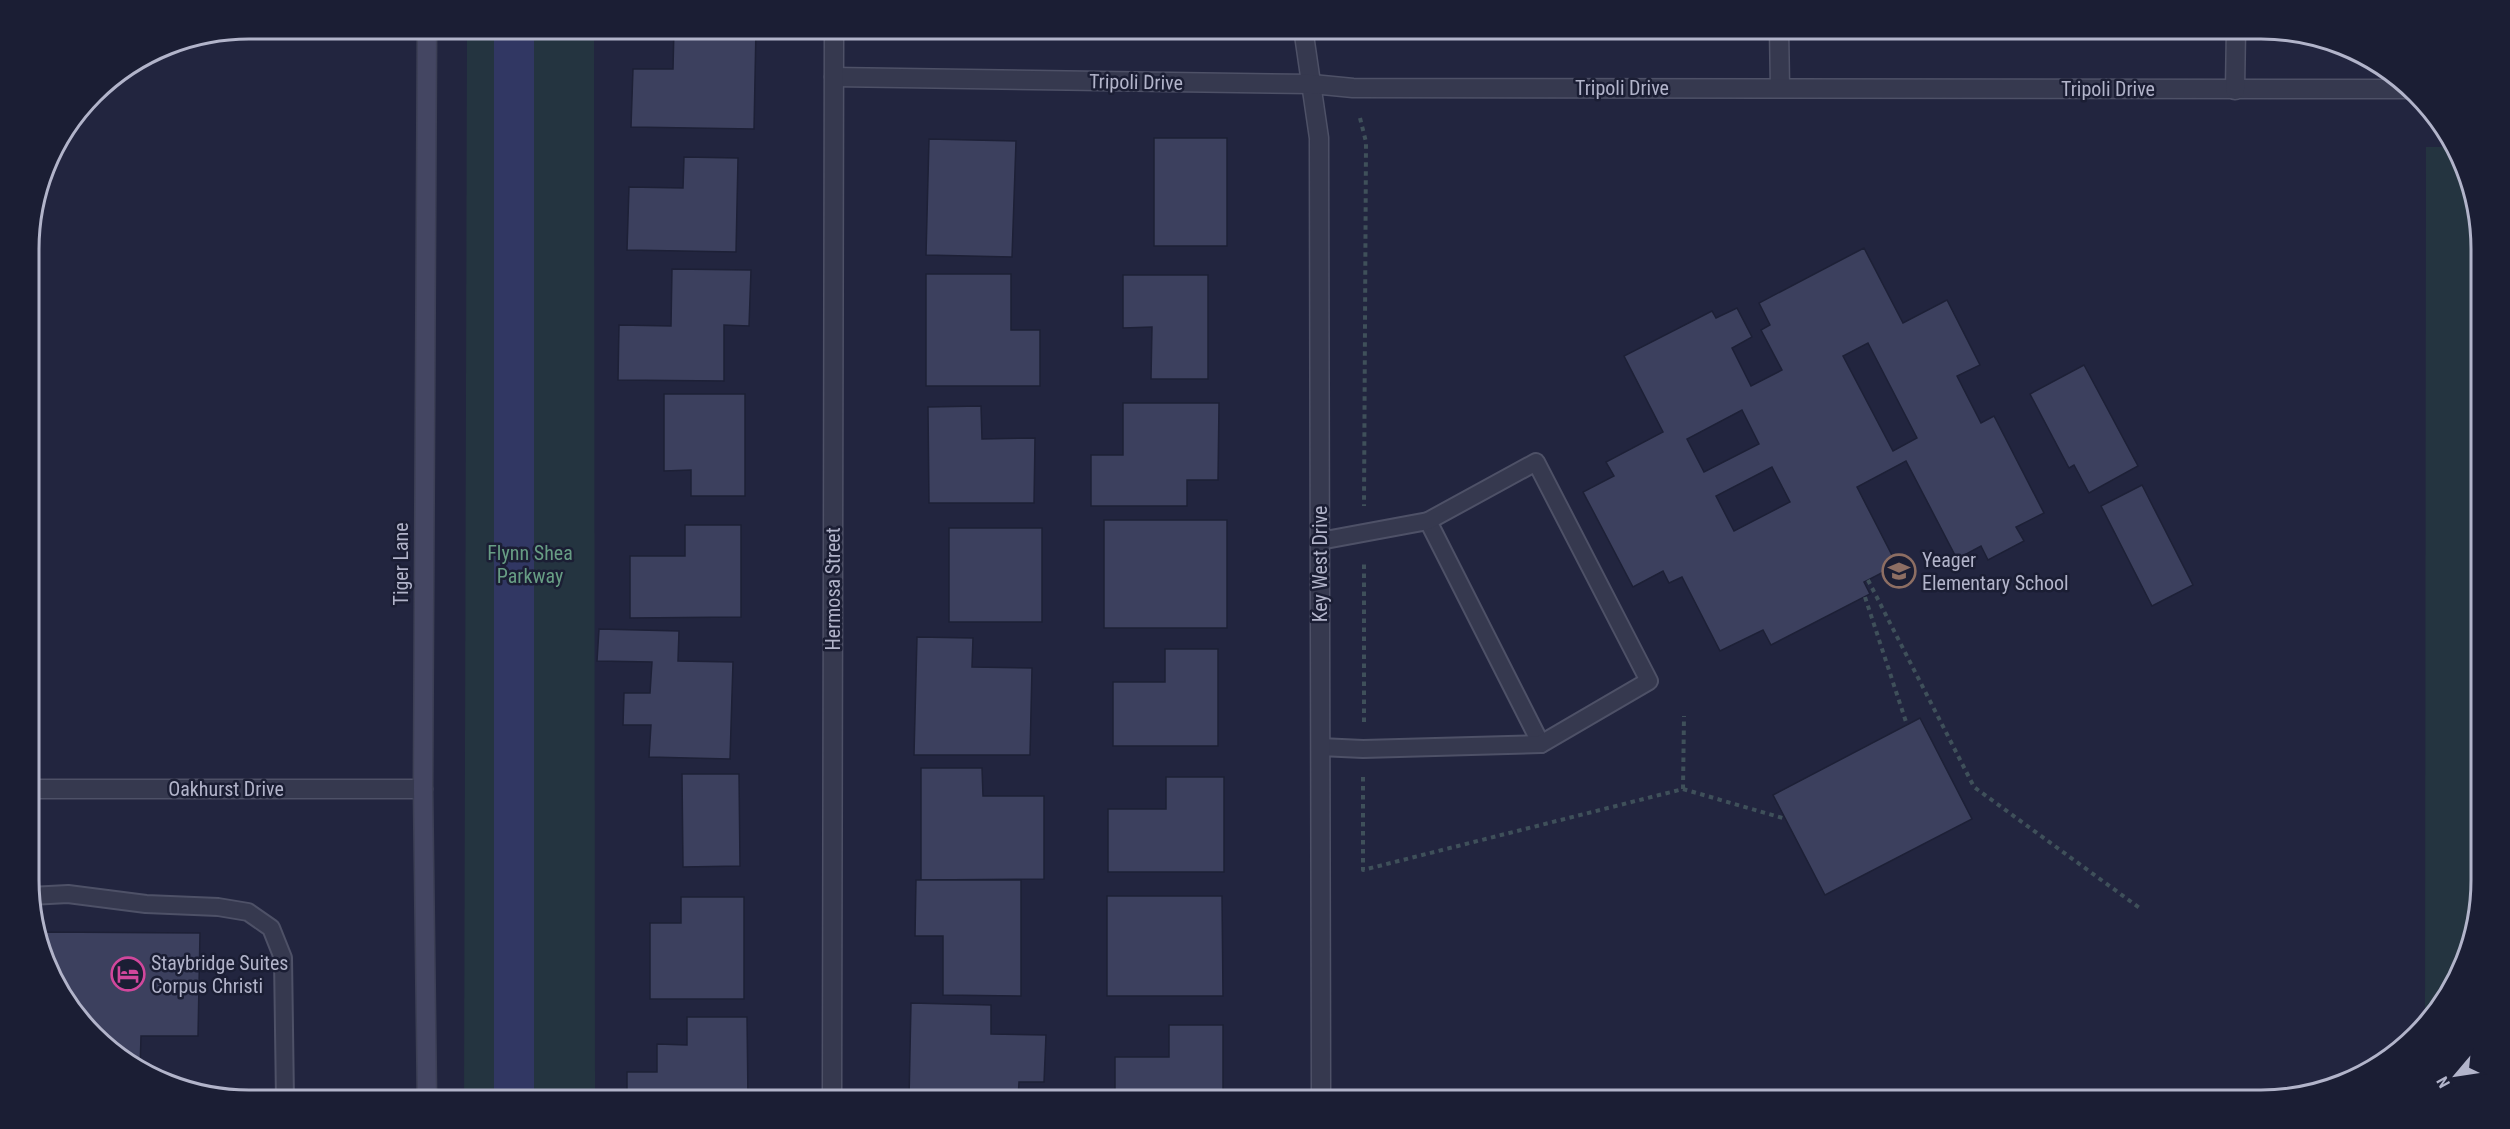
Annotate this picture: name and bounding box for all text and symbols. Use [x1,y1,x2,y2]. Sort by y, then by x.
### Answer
street label: Tripoli Drive [1089,69,1183,95]
street label: Tripoli Drive [1575,76,1669,100]
street label: Tripoli Drive [2061,77,2155,101]
street label: Key West Drive [1308,506,1332,622]
street label: Tiger Lane [389,522,413,606]
street label: Hermosa Street [821,527,845,651]
park label: Flynn Shea Parkway [487,541,573,588]
place label: Yeager Elementary School [1922,548,2069,595]
school or university icon: Yeager Elementary School [1881,553,1917,589]
street label: Oakhurst Drive [168,777,284,801]
place label: Staybridge Suites Corpus Christi [151,951,288,998]
hotel icon: Staybridge Suites Corpus Christi [110,956,146,992]
north arrow [2426,1045,2486,1105]
text: N [2433,1073,2454,1091]

